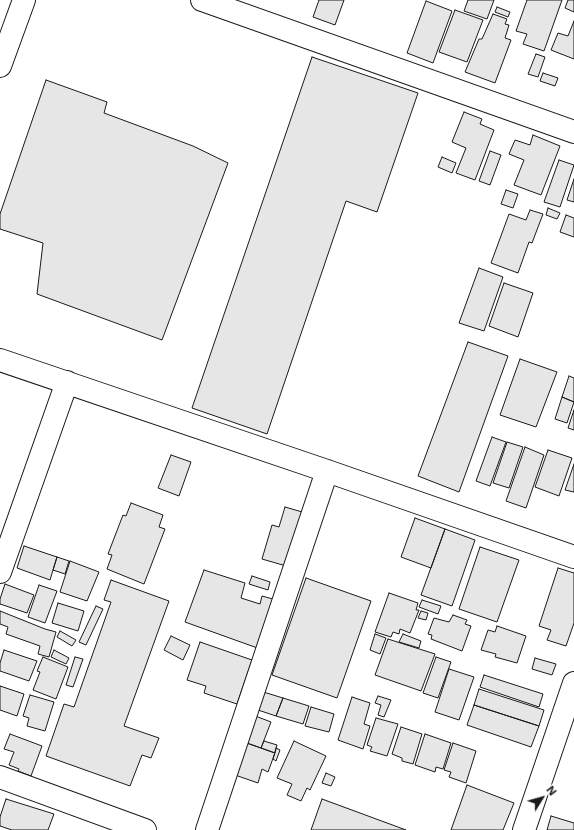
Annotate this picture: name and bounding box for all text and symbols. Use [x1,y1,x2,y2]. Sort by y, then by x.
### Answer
north arrow [522,778,562,818]
text: N [543,783,560,798]

